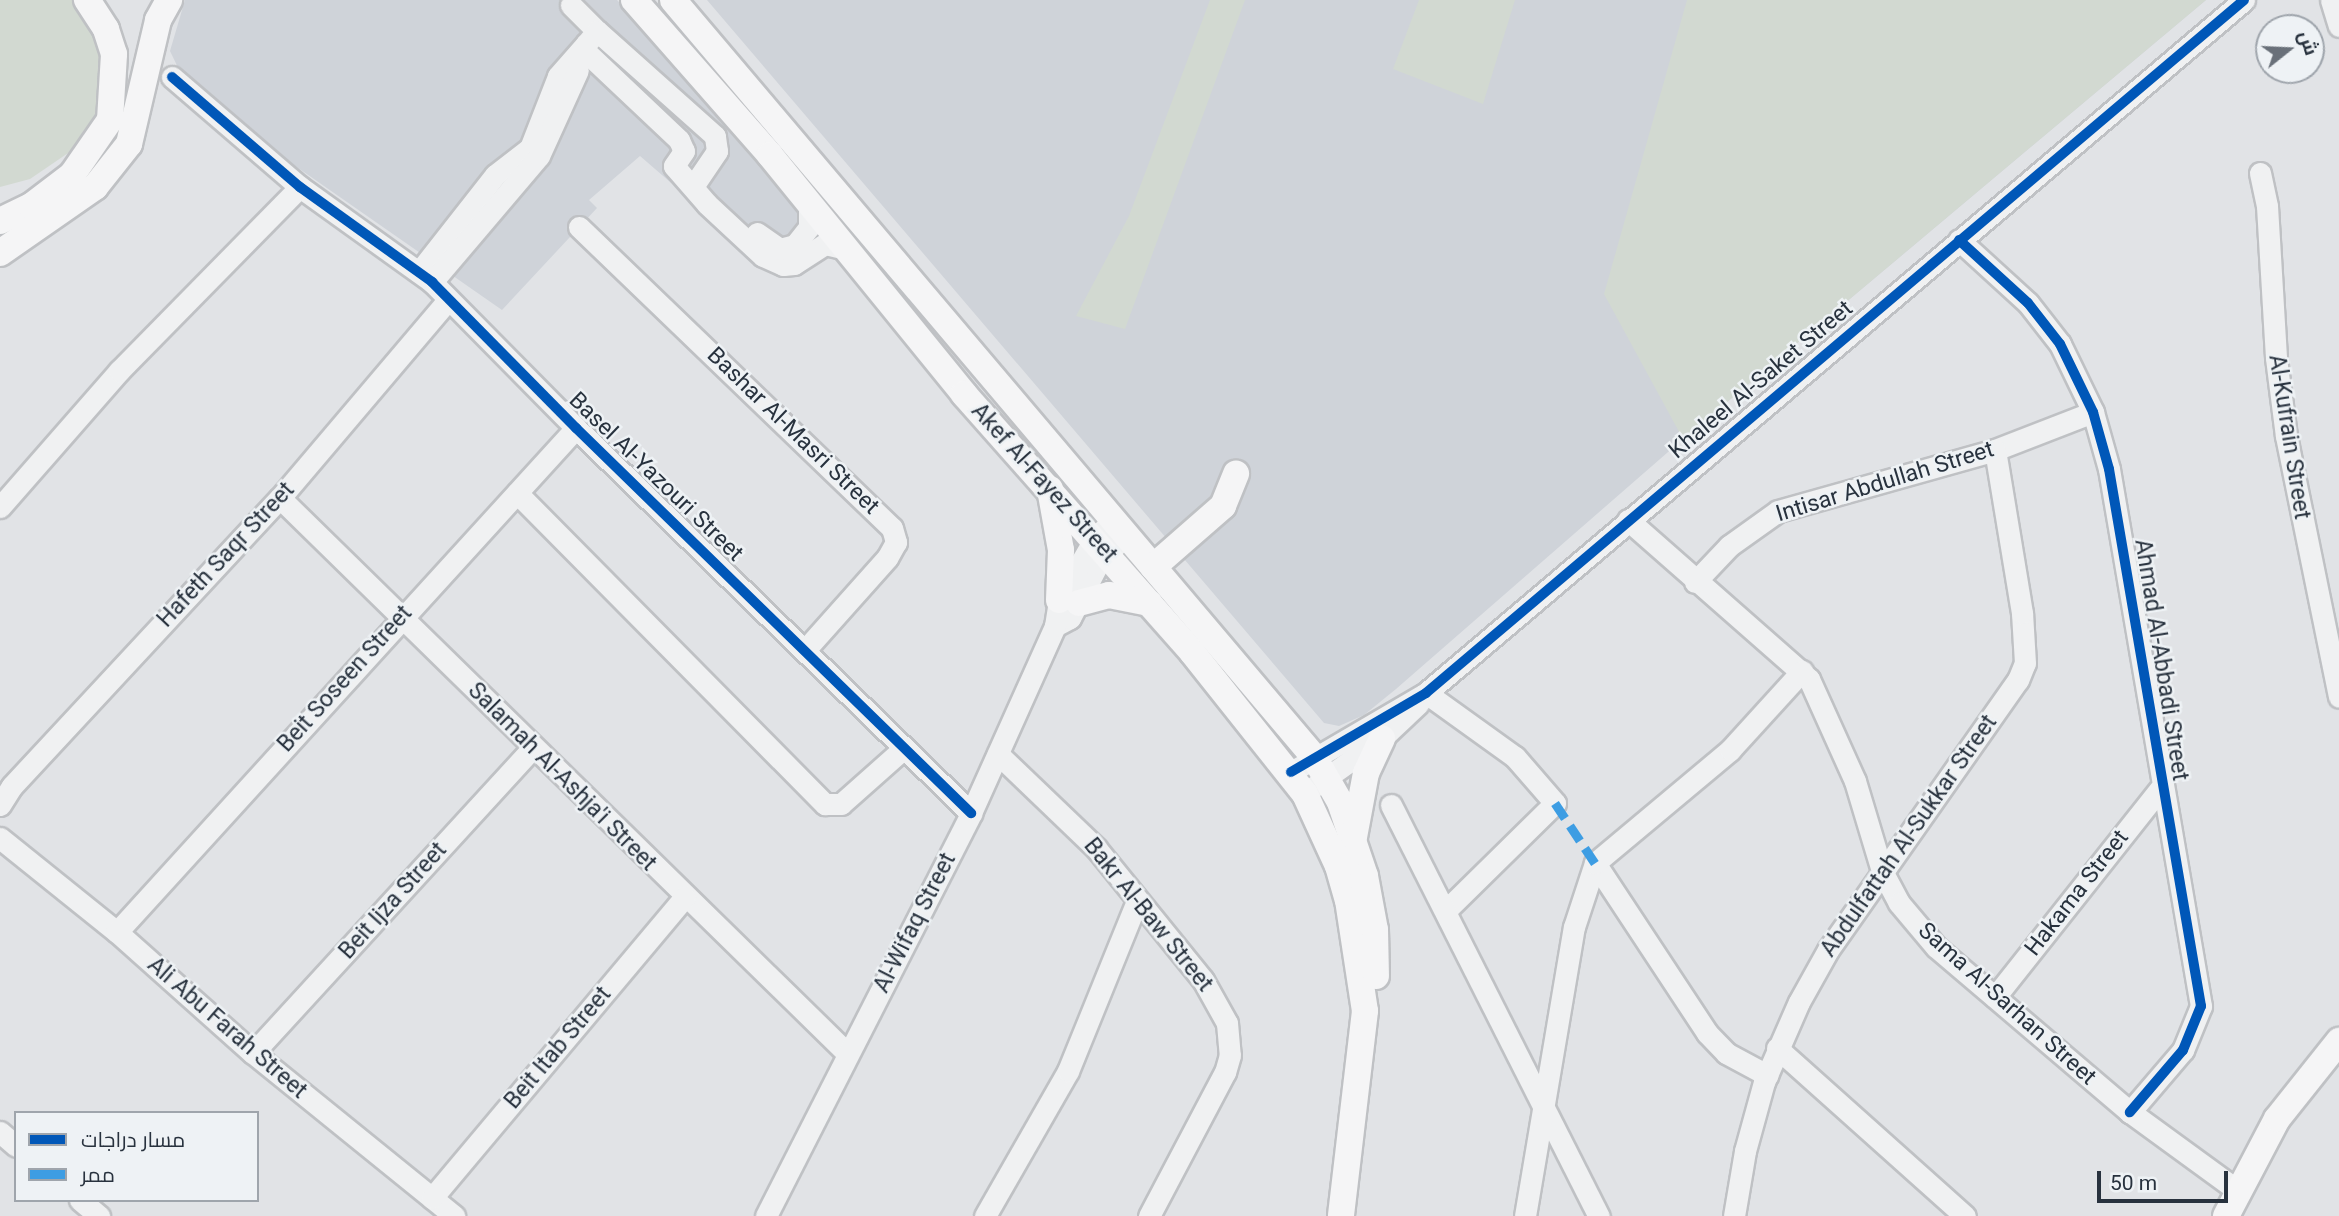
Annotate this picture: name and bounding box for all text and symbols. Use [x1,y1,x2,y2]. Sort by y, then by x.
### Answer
north arrow [2255,14,2325,84]
text: ش [2294,28,2323,58]
street label: Khaleel Al-Saket Street [1663,295,1859,465]
street label: Bashar Al-Masri Street [701,342,885,520]
street label: Al-Kufrain Street [2262,353,2316,521]
street label: Basel Al-Yazouri Street [563,387,749,567]
street label: Akef Al-Fayez Street [965,398,1123,568]
street label: Intisar Abdullah Street [1773,436,1997,528]
street label: Hafeth Saqr Street [152,477,300,633]
street label: Ahmad Al-Abbadi Street [2128,537,2194,783]
street label: Beit Soseen Street [272,600,418,758]
street label: Salamah Al-Ashja'i Street [462,677,662,877]
street label: Abdulfattah Al-Sukkar Street [1815,710,2003,962]
street label: Hakama Street [2019,825,2135,961]
street label: Bakr Al-Baw Street [1078,833,1218,997]
street label: Beit Ijza Street [333,837,453,965]
street label: Al-Wifaq Street [868,849,962,997]
street label: Sama Al-Sarhan Street [1912,917,2102,1091]
street label: Ali Abu Farah Street [142,951,312,1105]
street label: Beit Itab Street [499,981,617,1115]
legend [14,1111,259,1202]
text: مسار دراجات [81,1128,185,1152]
scale bar [2101,1156,2232,1200]
text: ممر [81,1163,115,1187]
text: 50 m [2110,1171,2157,1195]

